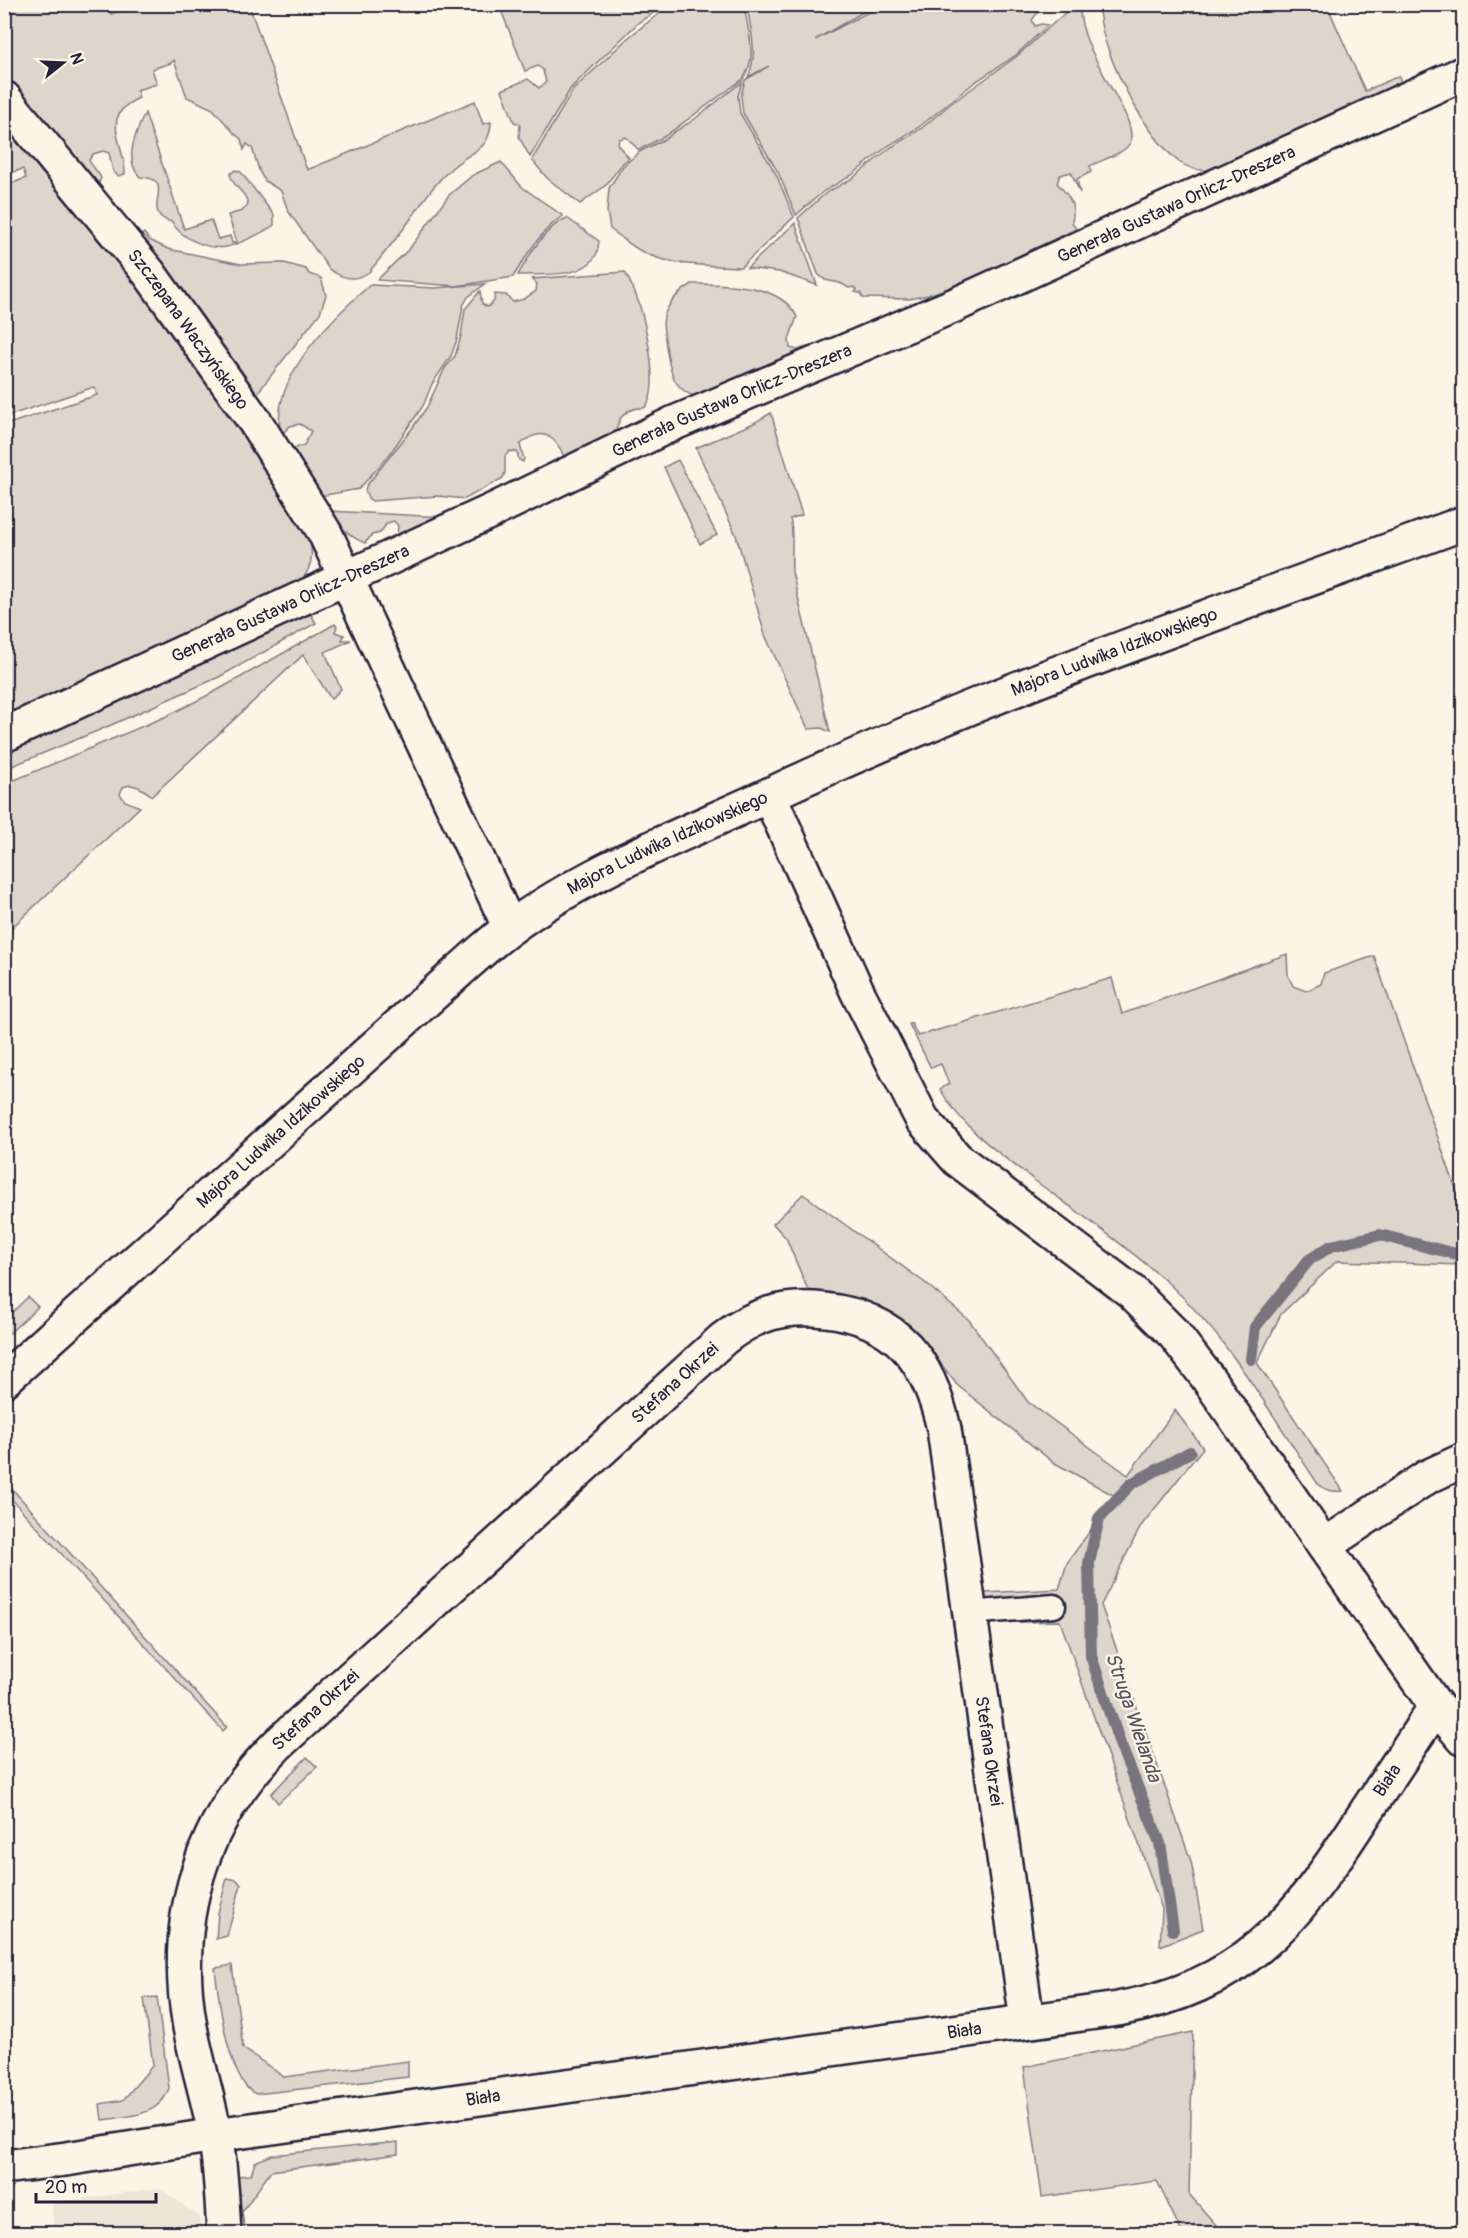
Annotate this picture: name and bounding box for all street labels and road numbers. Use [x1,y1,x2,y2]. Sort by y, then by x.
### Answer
street label: Generała Gustawa Orlicz-Dreszera [1054,140,1299,269]
street label: Szczepana Waczyńskiego [122,245,254,415]
street label: Generała Gustawa Orlicz-Dreszera [608,339,855,463]
street label: Generała Gustawa Orlicz-Dreszera [168,539,413,669]
street label: Majora Ludwika Idzikowskiego [1008,602,1221,702]
street label: Majora Ludwika Idzikowskiego [563,786,772,901]
street label: Majora Ludwika Idzikowskiego [192,1050,370,1213]
street label: Stefana Okrzei [627,1338,724,1429]
street label: Stefana Okrzei [267,1665,364,1756]
street label: Stefana Okrzei [970,1695,1008,1807]
street label: Biała [1368,1760,1407,1801]
street label: Biała [946,2017,983,2045]
street label: Biała [464,2084,502,2112]

